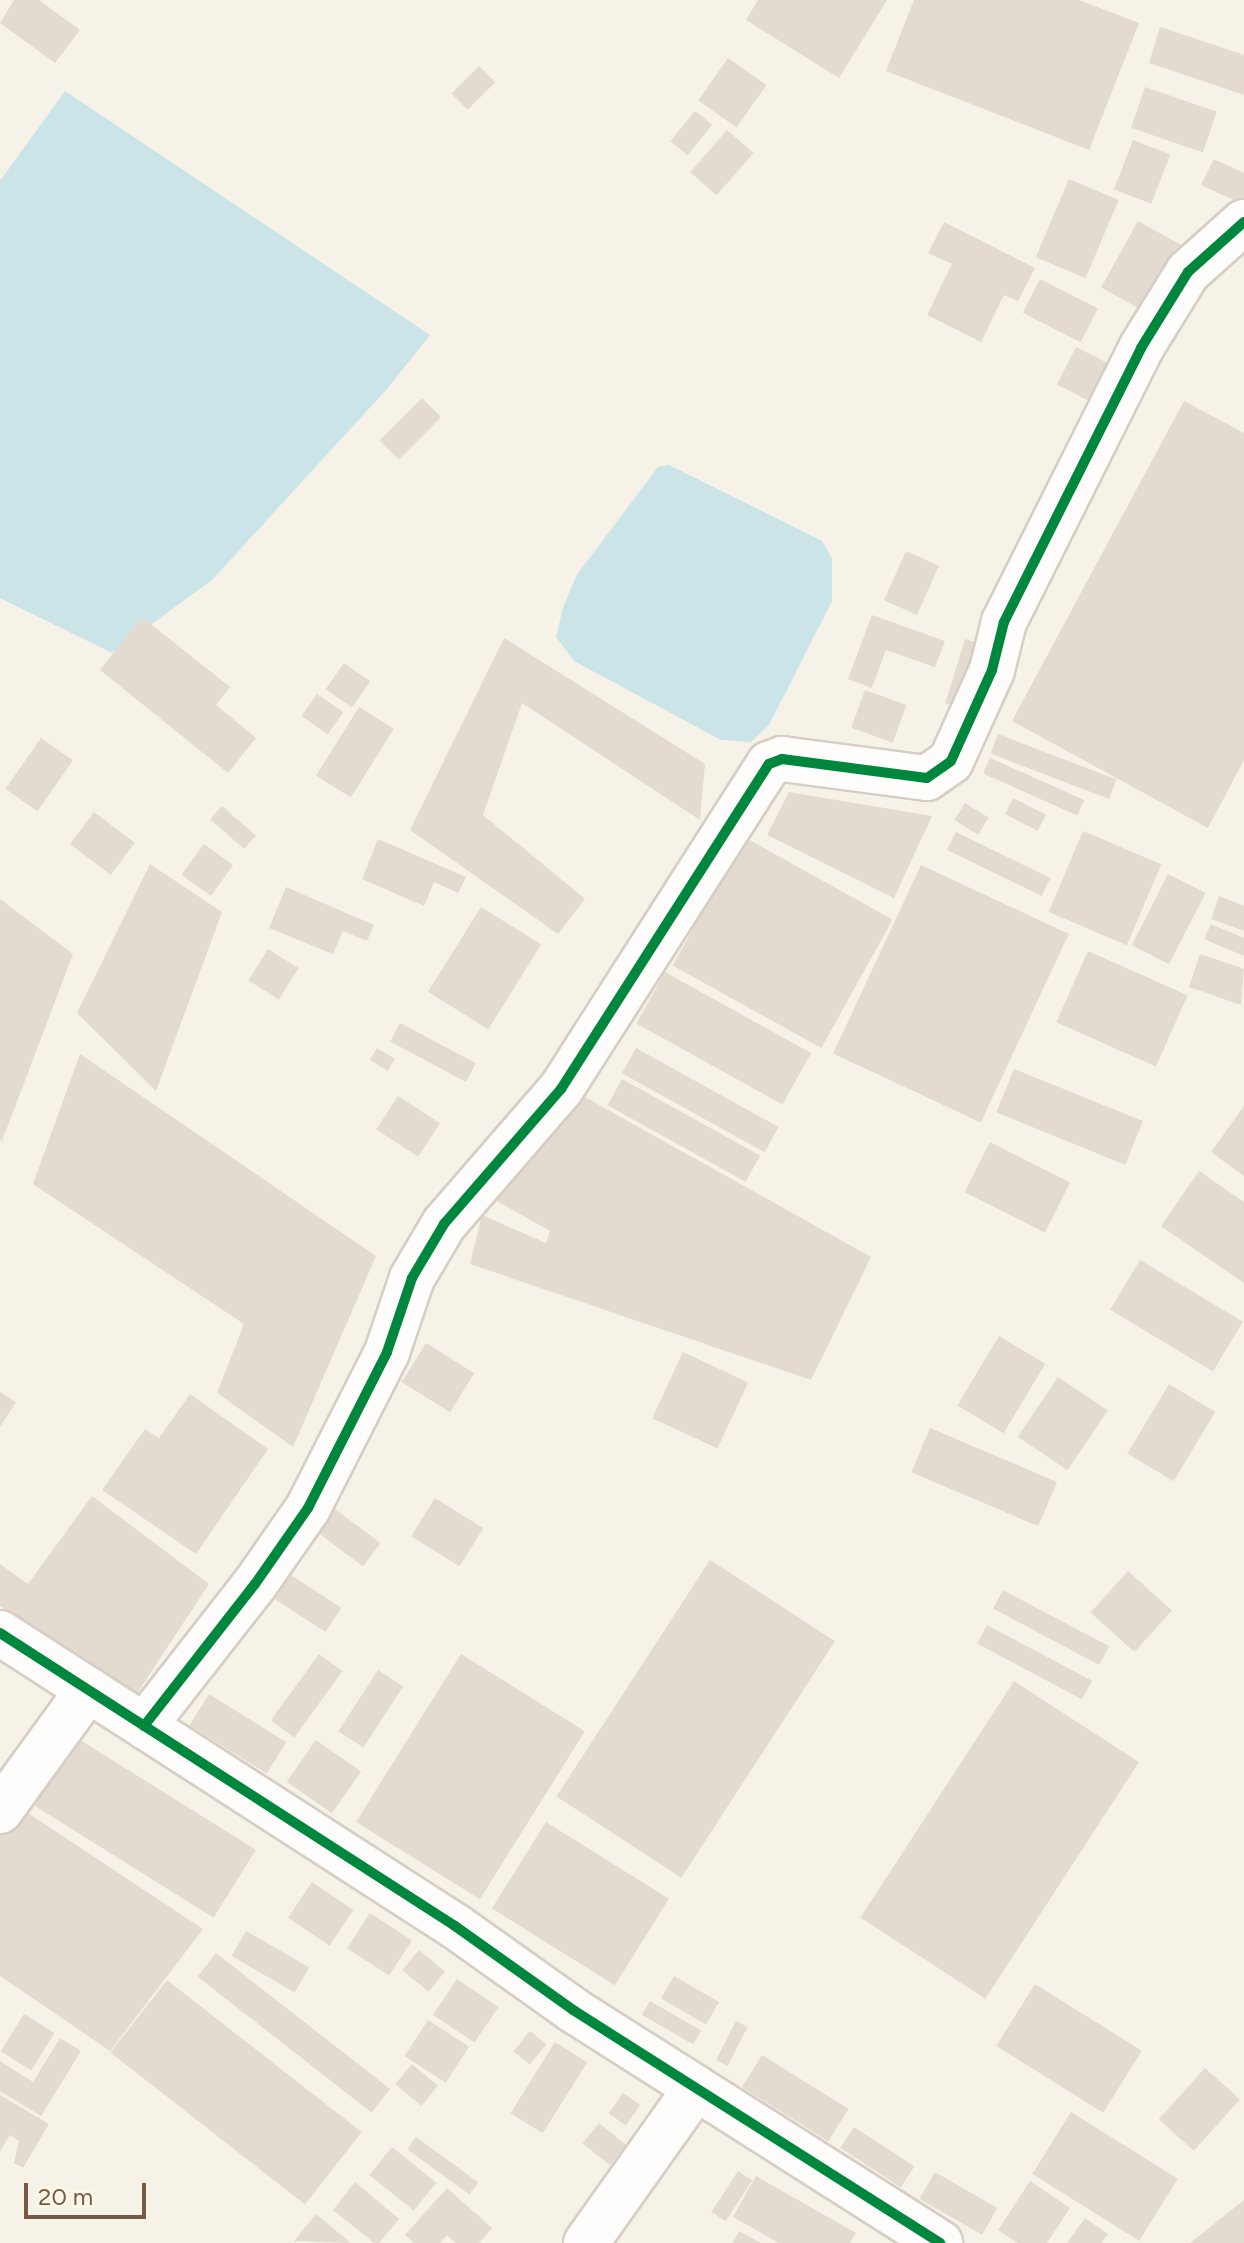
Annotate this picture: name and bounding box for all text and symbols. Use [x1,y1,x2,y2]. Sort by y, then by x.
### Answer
scale bar [28,2167,150,2217]
text: 20 m [38,2182,93,2211]

